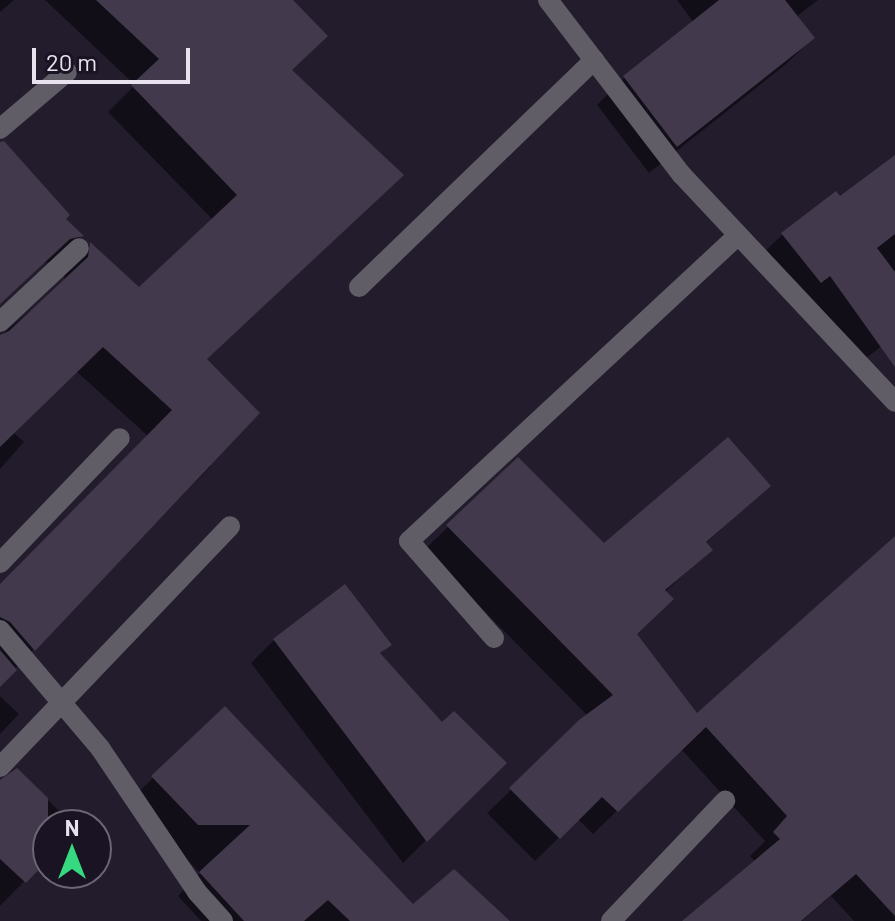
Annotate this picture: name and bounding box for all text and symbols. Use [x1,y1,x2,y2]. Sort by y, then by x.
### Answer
scale bar [36,32,194,82]
text: 20 m [46,47,97,76]
north arrow [32,809,112,889]
text: N [65,814,79,840]

